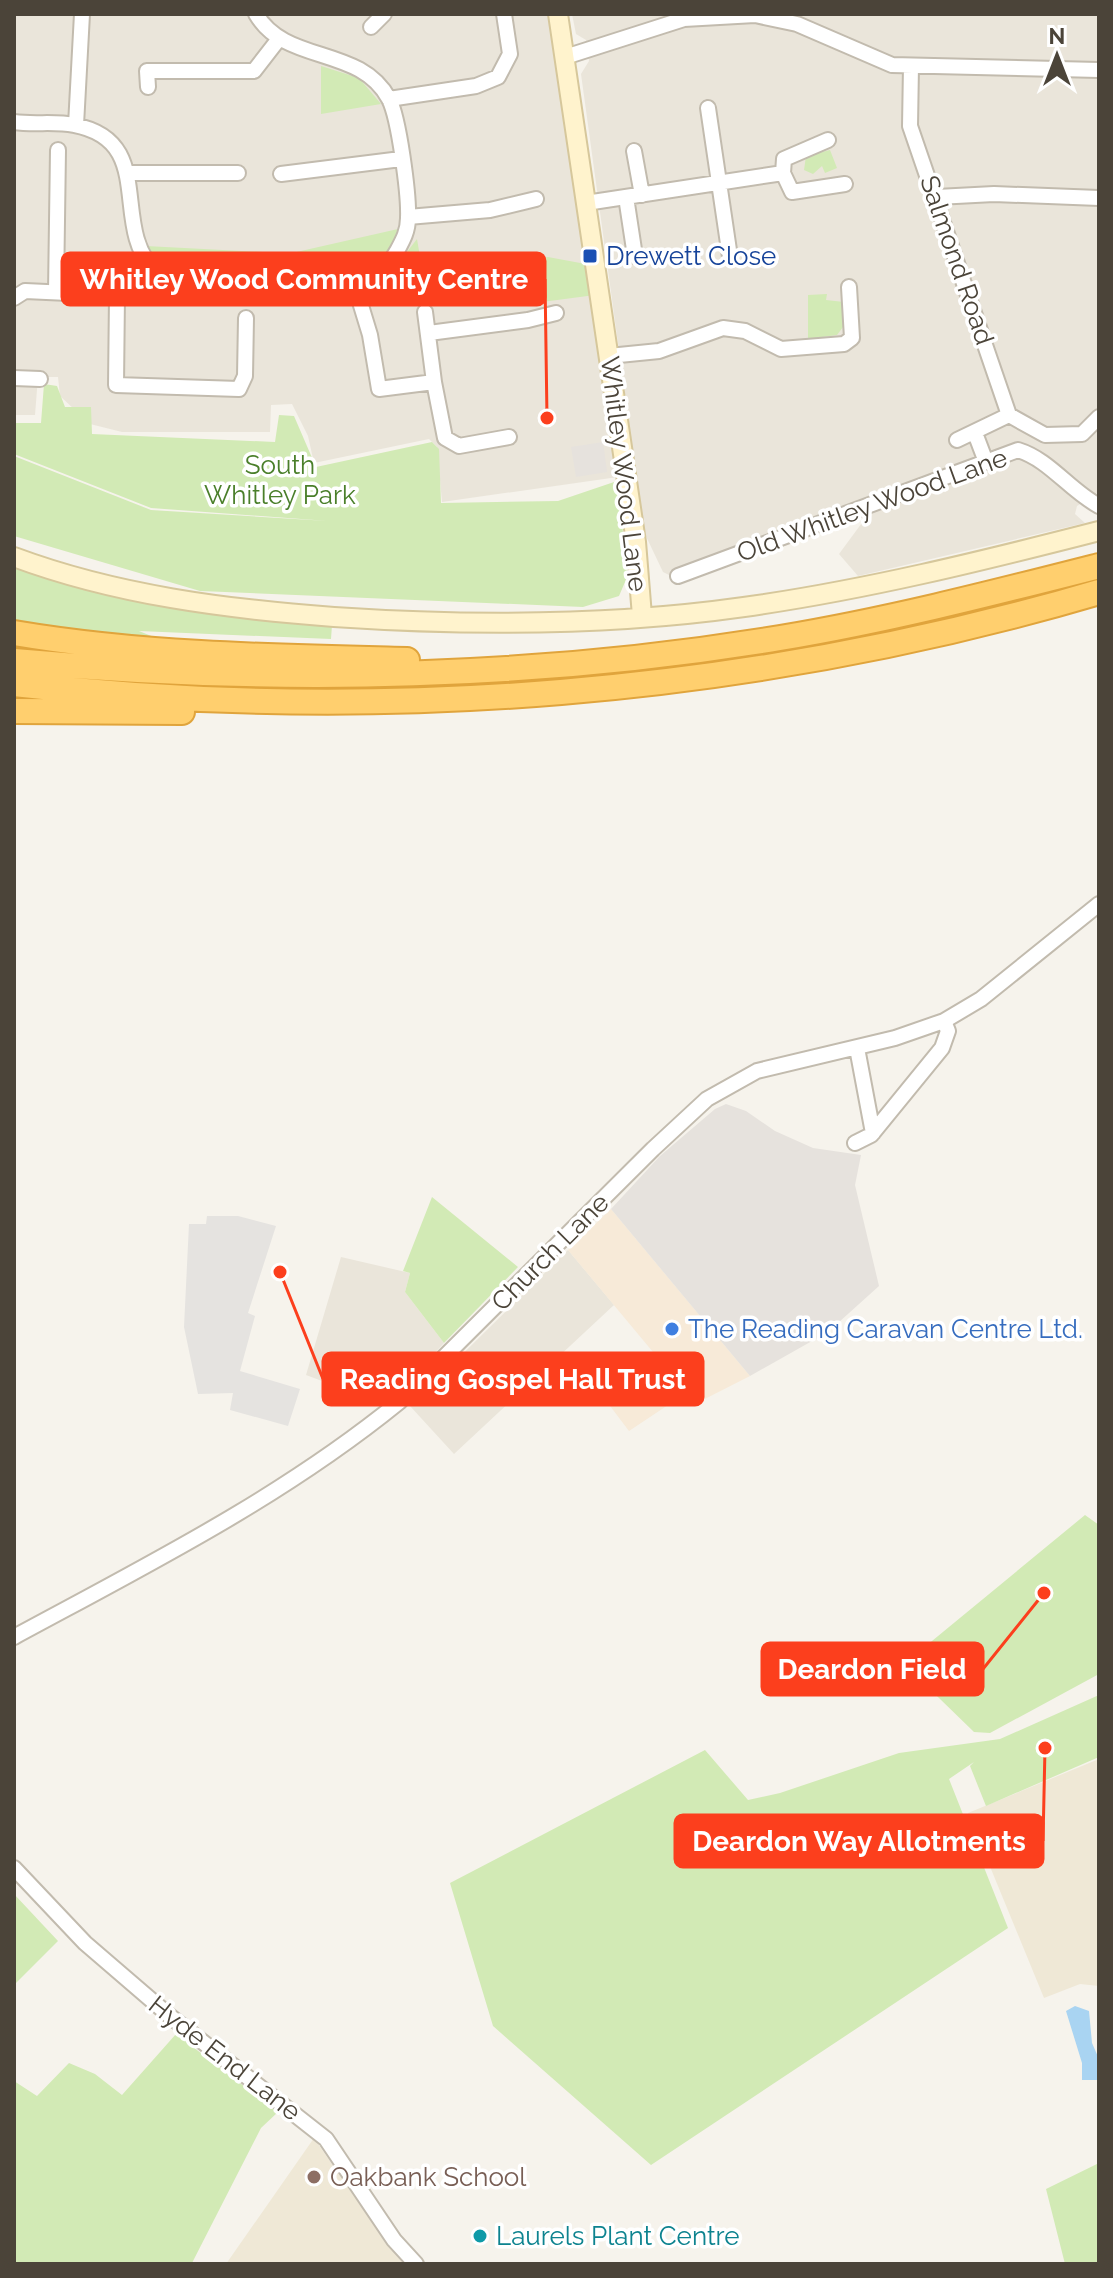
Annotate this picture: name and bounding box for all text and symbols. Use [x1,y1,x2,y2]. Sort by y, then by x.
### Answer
north arrow [1017,16,1097,96]
text: N [1049,23,1065,49]
street label: Salmond Road [914,172,1000,348]
place label: Drewett Close [606,241,776,271]
marker: Drewett Close [581,247,599,265]
callout: Whitley Wood Community Centre [62,253,545,305]
text: Whitley Wood Community Centre [80,263,529,296]
street label: Whitley Wood Lane [595,355,653,593]
street label: Old Whitley Wood Lane [733,442,1011,568]
park label: South Whitley Park [204,450,356,510]
street label: Church Lane [485,1187,615,1317]
place label: The Reading Caravan Centre Ltd. [688,1314,1083,1344]
marker: The Reading Caravan Centre Ltd. [663,1320,681,1338]
callout: Reading Gospel Hall Trust [323,1353,703,1405]
text: Reading Gospel Hall Trust [340,1363,686,1396]
callout: Deardon Field [762,1643,983,1695]
text: Deardon Field [777,1653,967,1686]
callout: Deardon Way Allotments [675,1815,1043,1867]
text: Deardon Way Allotments [692,1825,1026,1858]
street label: Hyde End Lane [143,1989,307,2127]
place label: Oakbank School [330,2162,527,2192]
marker: Oakbank School [305,2168,323,2186]
place label: Laurels Plant Centre [496,2221,740,2251]
marker: Laurels Plant Centre [471,2227,489,2245]

